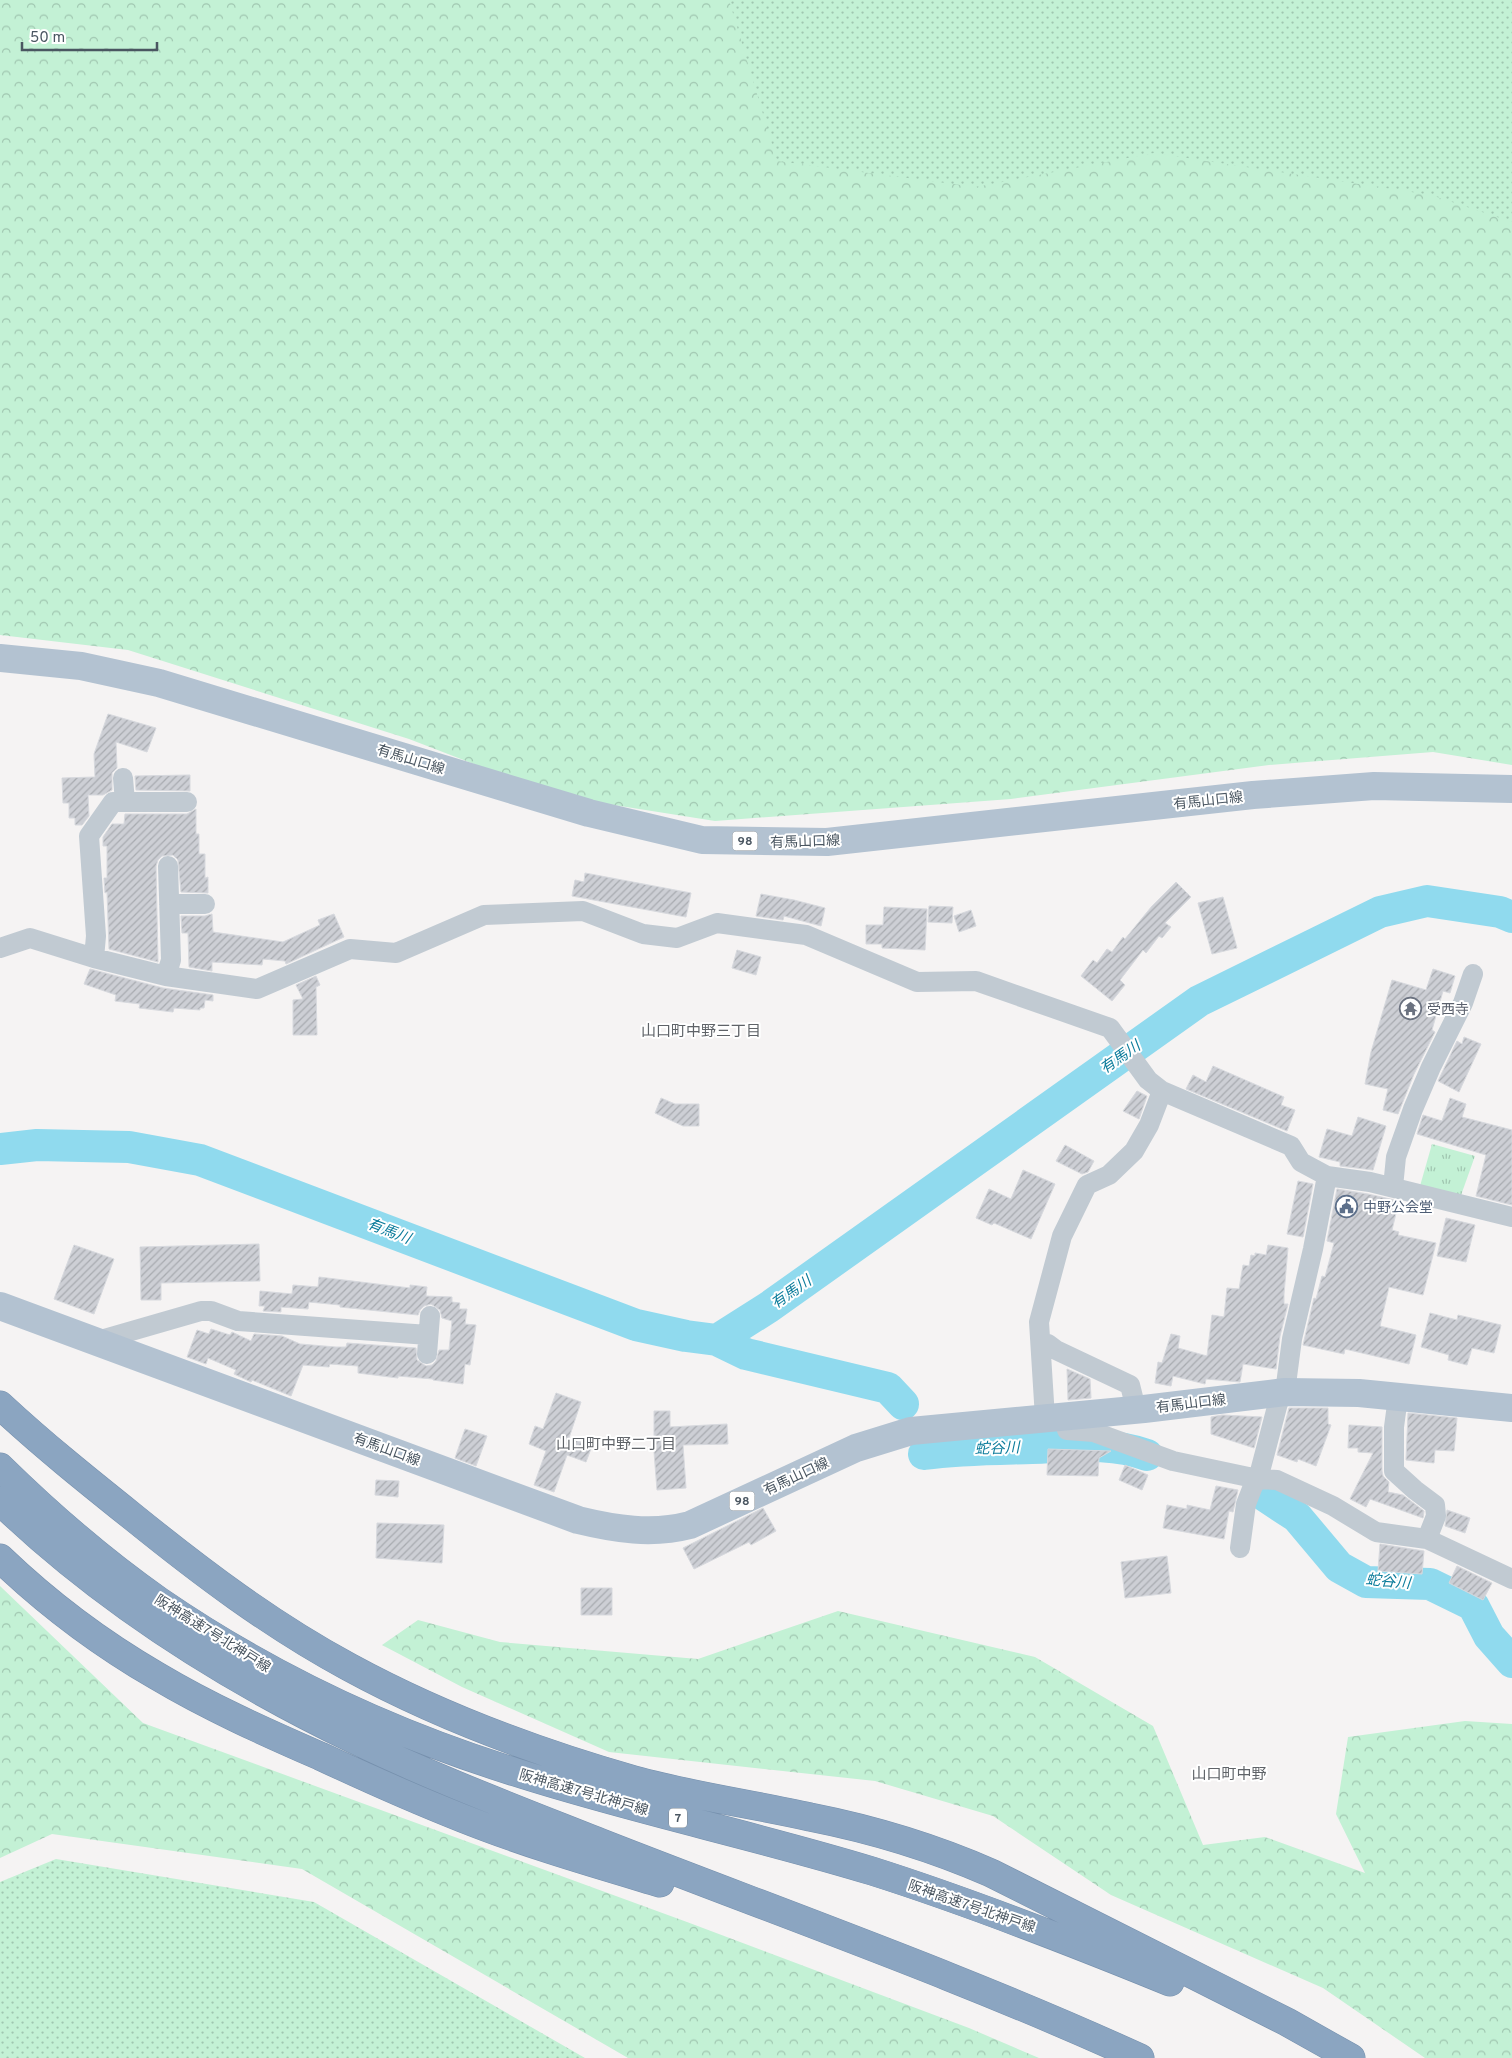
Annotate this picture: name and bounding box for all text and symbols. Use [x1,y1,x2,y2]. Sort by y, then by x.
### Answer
scale bar [22,20,158,52]
text: 50 m [30,29,65,48]
street label: 有馬山口線 [375,742,447,779]
street label: 有馬山口線 [1172,789,1244,814]
road number: 98 [732,831,758,850]
street label: 有馬山口線 [770,833,840,852]
temple icon: 受西寺 [1399,997,1423,1021]
place label: 受西寺 [1427,1002,1469,1019]
district label: 山口町中野三丁目 [641,1023,761,1042]
water label: 有馬川 [1097,1036,1146,1079]
public building icon: 中野公会堂 [1335,1195,1359,1219]
place label: 中野公会堂 [1363,1200,1433,1217]
water label: 有馬川 [364,1215,415,1250]
water label: 有馬川 [768,1271,817,1314]
street label: 有馬山口線 [1155,1392,1227,1417]
street label: 有馬山口線 [351,1430,422,1470]
district label: 山口町中野二丁目 [556,1436,676,1455]
water label: 蛇谷川 [974,1439,1022,1460]
street label: 有馬山口線 [761,1455,832,1500]
road number: 98 [730,1492,754,1510]
water label: 蛇谷川 [1365,1571,1413,1594]
street label: 阪神高速7号北神戸線 [151,1591,274,1677]
street label: 阪神高速7号北神戸線 [517,1766,650,1820]
district label: 山口町中野 [1191,1766,1267,1785]
road number: 7 [669,1809,687,1828]
street label: 阪神高速7号北神戸線 [906,1877,1038,1937]

